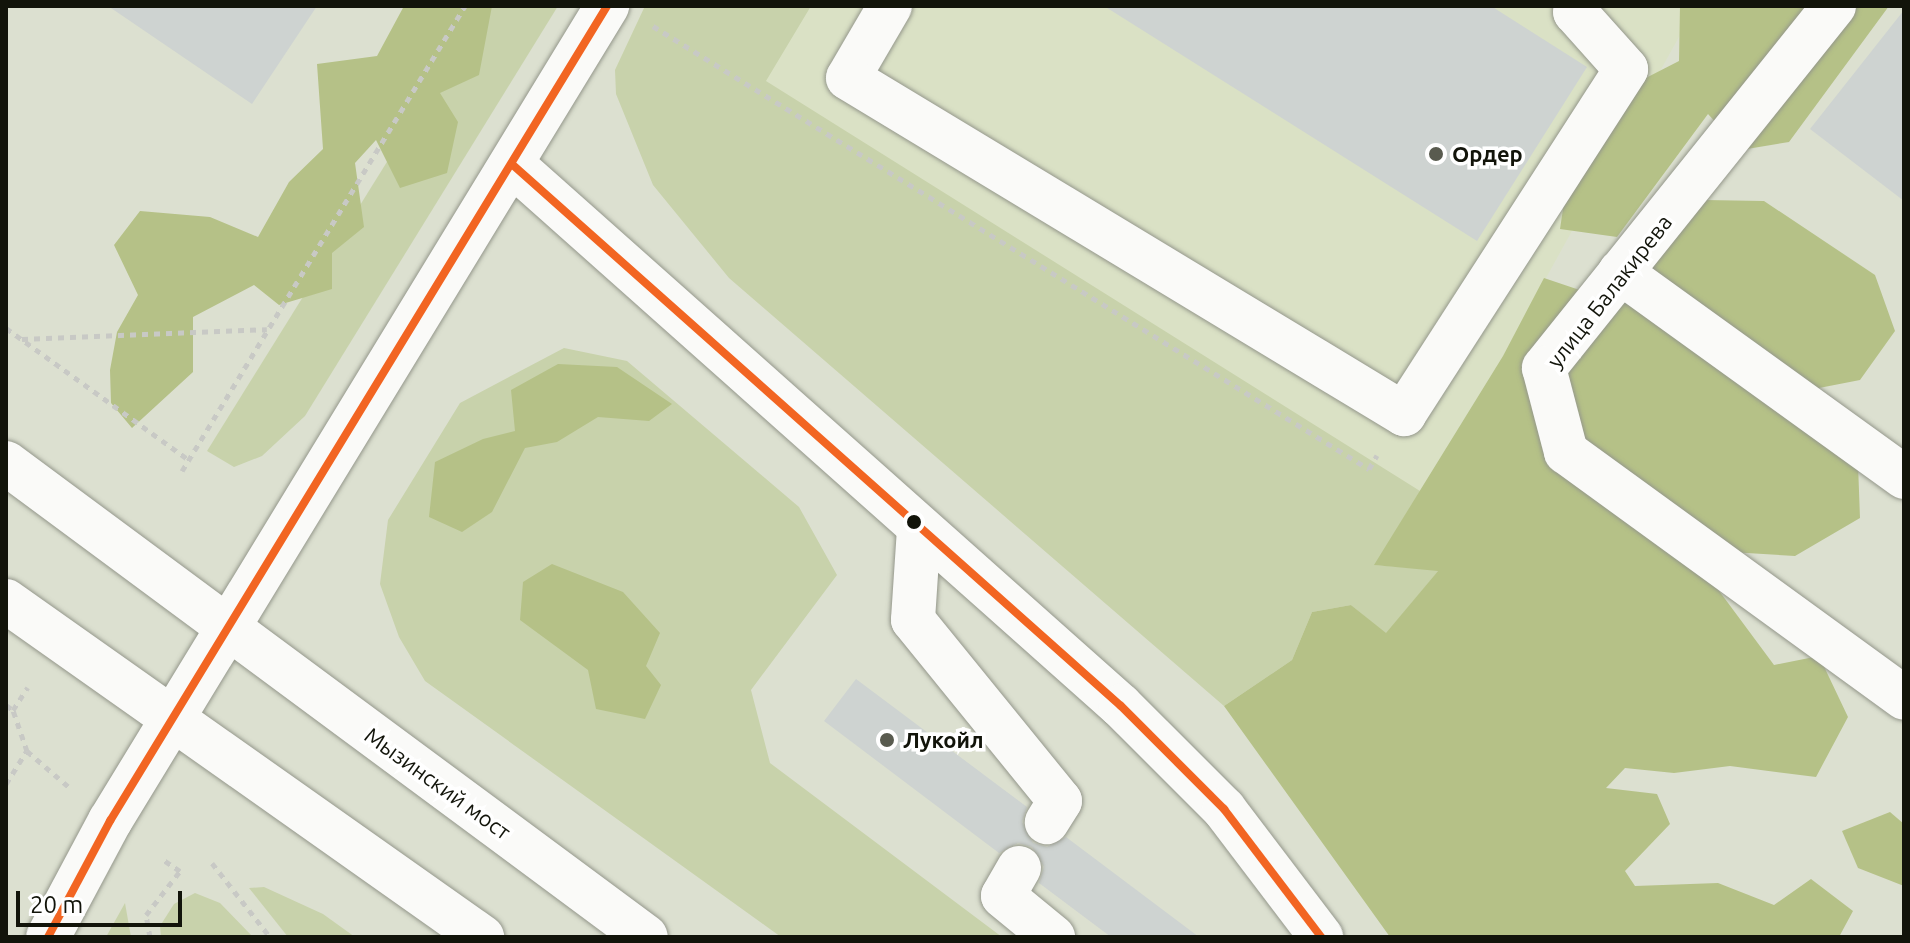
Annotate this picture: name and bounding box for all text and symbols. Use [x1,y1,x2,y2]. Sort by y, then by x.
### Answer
place label: Ордер [1452,141,1523,167]
marker: Ордер [1427,145,1445,163]
street label: улица Балакирева [1541,209,1677,373]
unlabelled marker [906,514,922,530]
street label: Мызинский мост [360,721,516,845]
place label: Лукойл [903,727,984,753]
marker: Лукойл [878,731,896,749]
scale bar [20,875,186,925]
text: 20 m [30,891,83,918]

